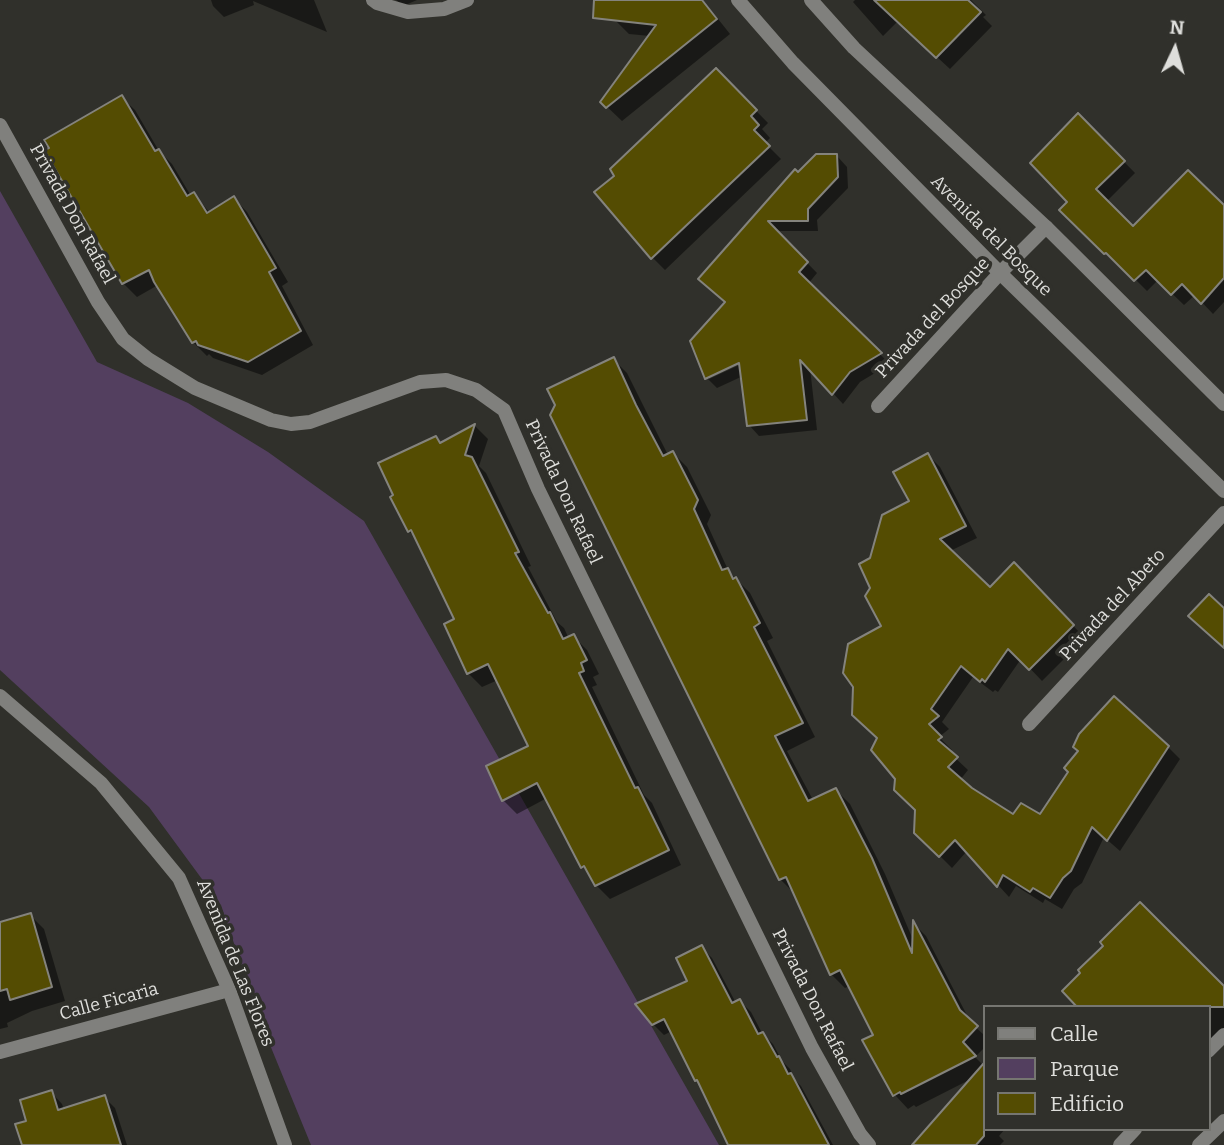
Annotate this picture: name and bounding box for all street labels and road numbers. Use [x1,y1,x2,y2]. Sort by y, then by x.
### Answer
street label: Privada Don Rafael [25,140,119,288]
street label: Avenida del Bosque [926,171,1056,301]
street label: Privada del Bosque [871,253,995,383]
street label: Privada Don Rafael [520,416,606,568]
street label: Privada del Abeto [1056,545,1170,665]
street label: Avenida de Las Flores [191,876,279,1050]
street label: Privada Don Rafael [767,925,857,1075]
street label: Calle Ficaria [57,978,161,1026]

